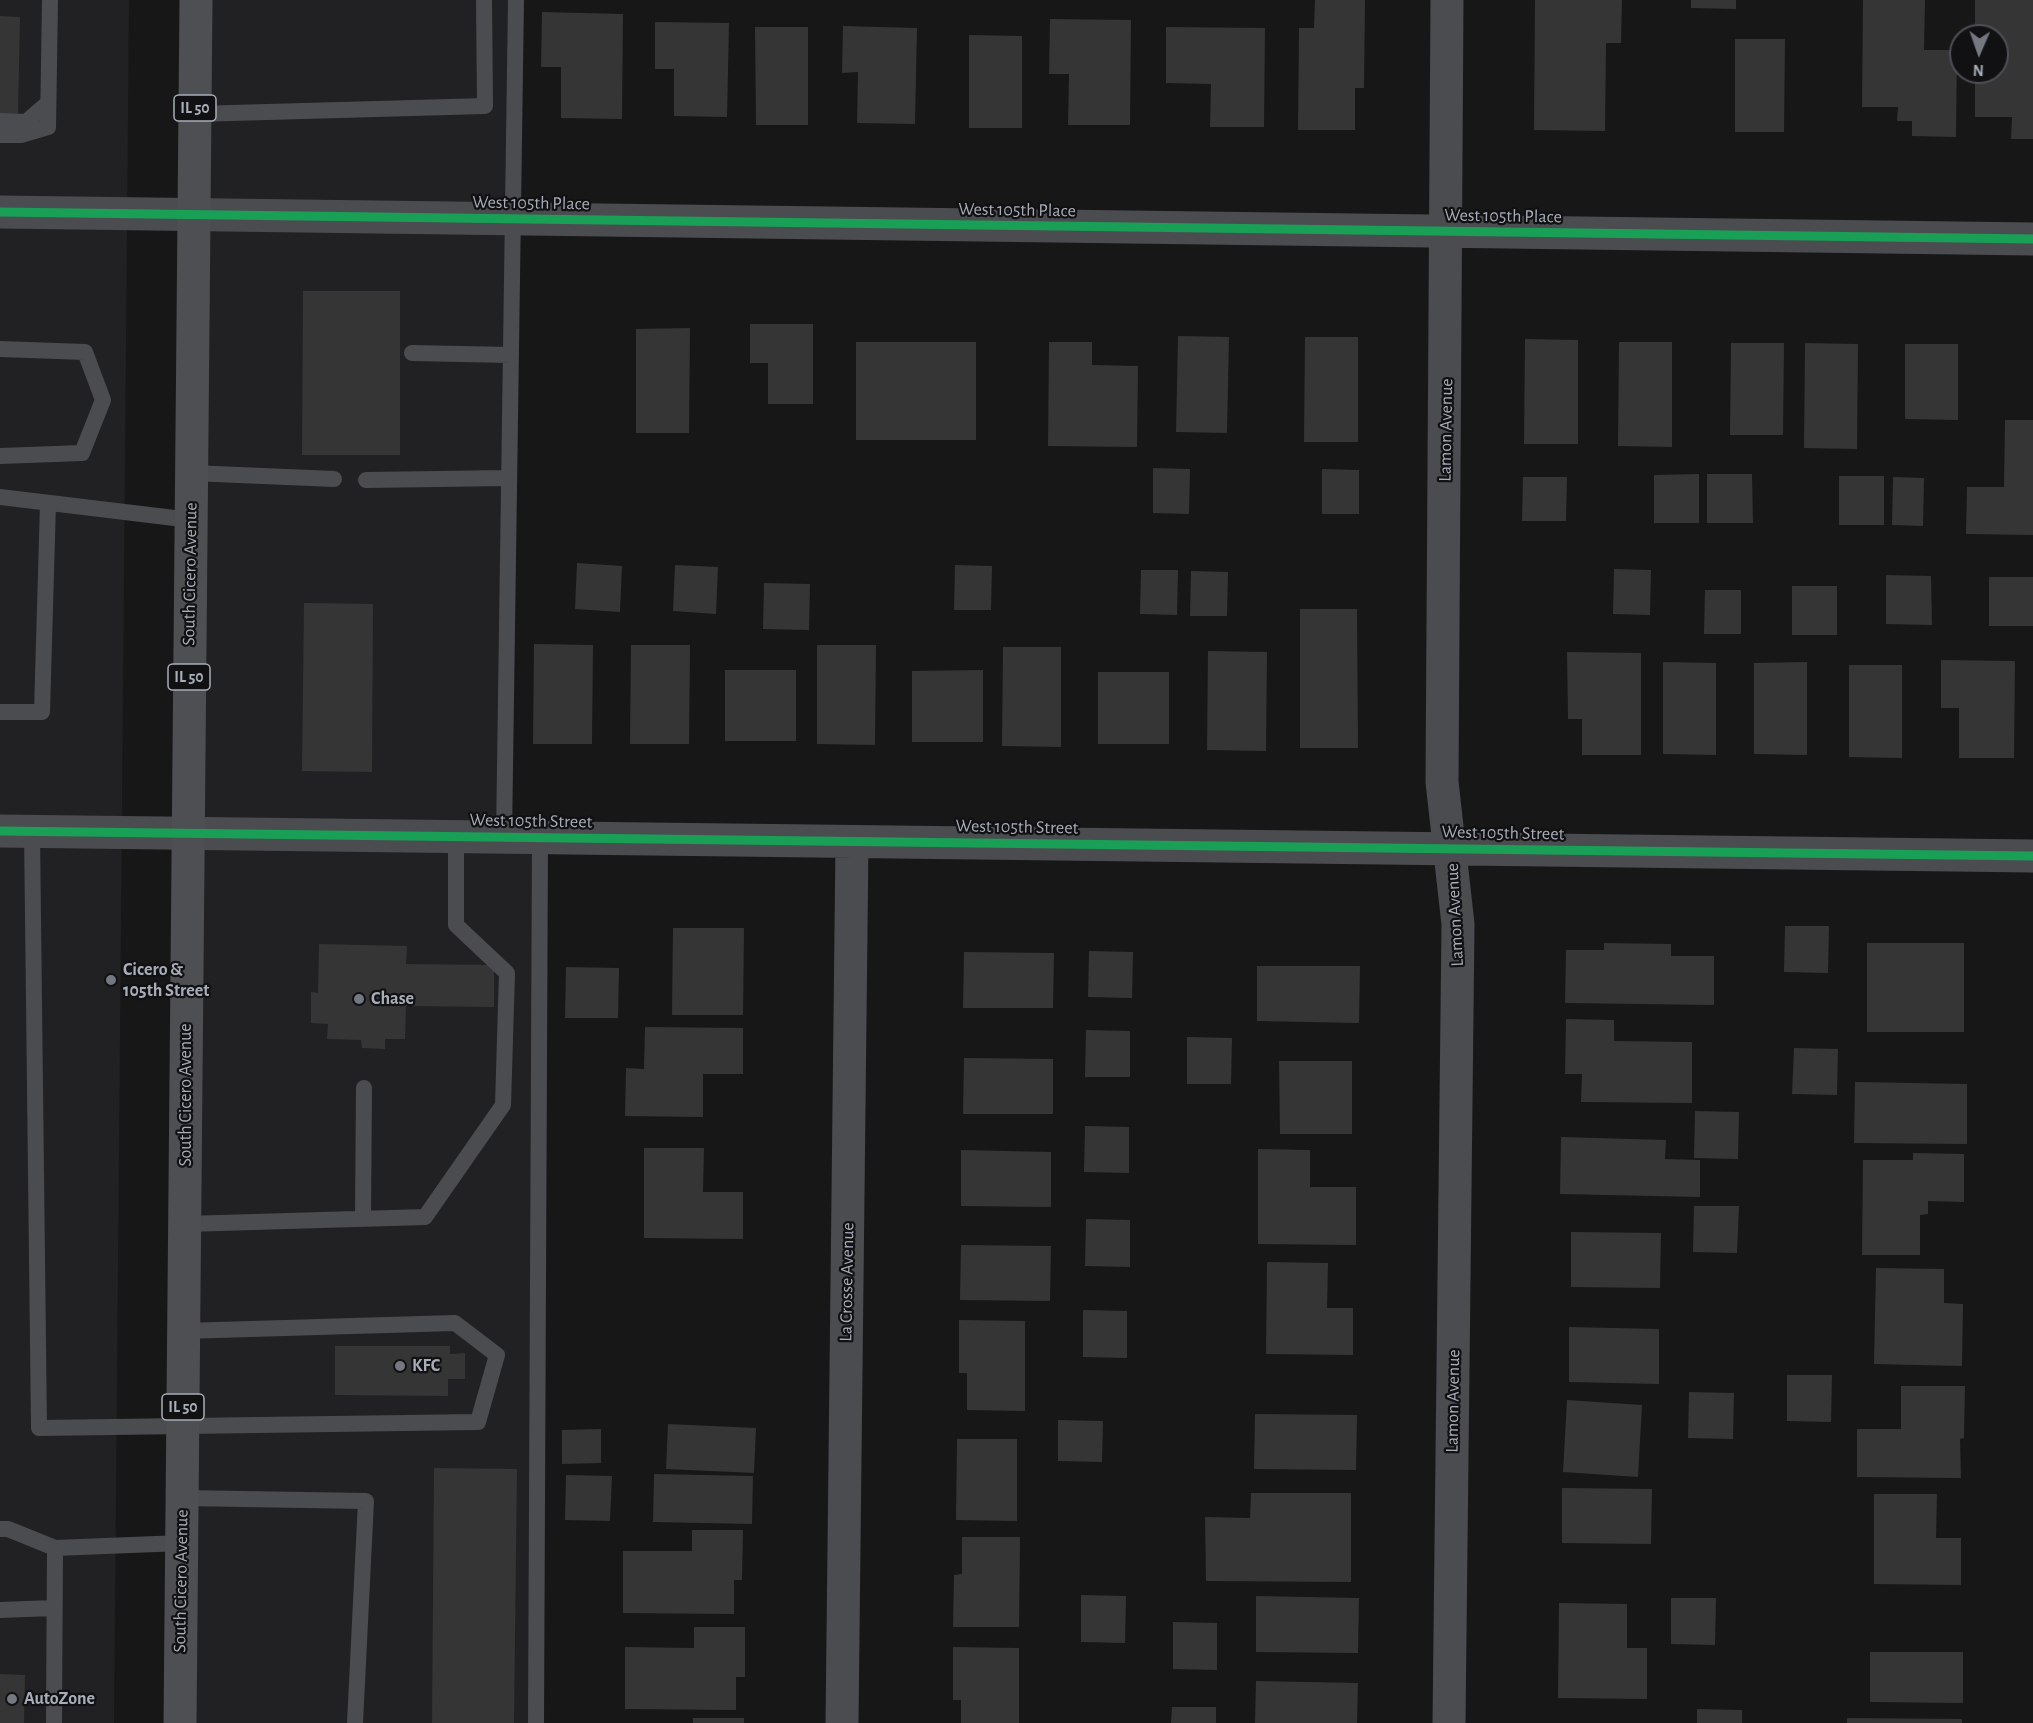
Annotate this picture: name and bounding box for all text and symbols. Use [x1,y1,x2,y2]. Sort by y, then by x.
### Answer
north arrow [1949,24,2009,84]
text: N [1973,62,1984,78]
road number: IL 50 [174,95,216,121]
street label: West 105th Place [472,191,590,215]
street label: West 105th Place [958,198,1076,222]
street label: West 105th Place [1444,204,1562,228]
street label: Lamon Avenue [1434,378,1458,482]
street label: South Cicero Avenue [178,502,202,646]
road number: IL 50 [168,664,210,690]
street label: West 105th Street [470,809,592,833]
street label: West 105th Street [956,815,1078,839]
street label: West 105th Street [1442,821,1564,845]
street label: Lamon Avenue [1442,863,1468,967]
place label: Cicero & 105th Street [123,959,209,1002]
marker: Cicero & 105th Street [104,973,118,987]
place label: Chase [371,988,414,1010]
marker: Chase [352,992,366,1006]
street label: South Cicero Avenue [175,1023,197,1167]
street label: La Crosse Avenue [835,1222,859,1342]
street label: Lamon Avenue [1441,1349,1465,1453]
place label: KFC [412,1355,440,1377]
marker: KFC [393,1359,407,1373]
road number: IL 50 [162,1394,204,1420]
street label: South Cicero Avenue [169,1509,193,1653]
place label: AutoZone [24,1688,95,1710]
marker: AutoZone [5,1692,19,1706]

